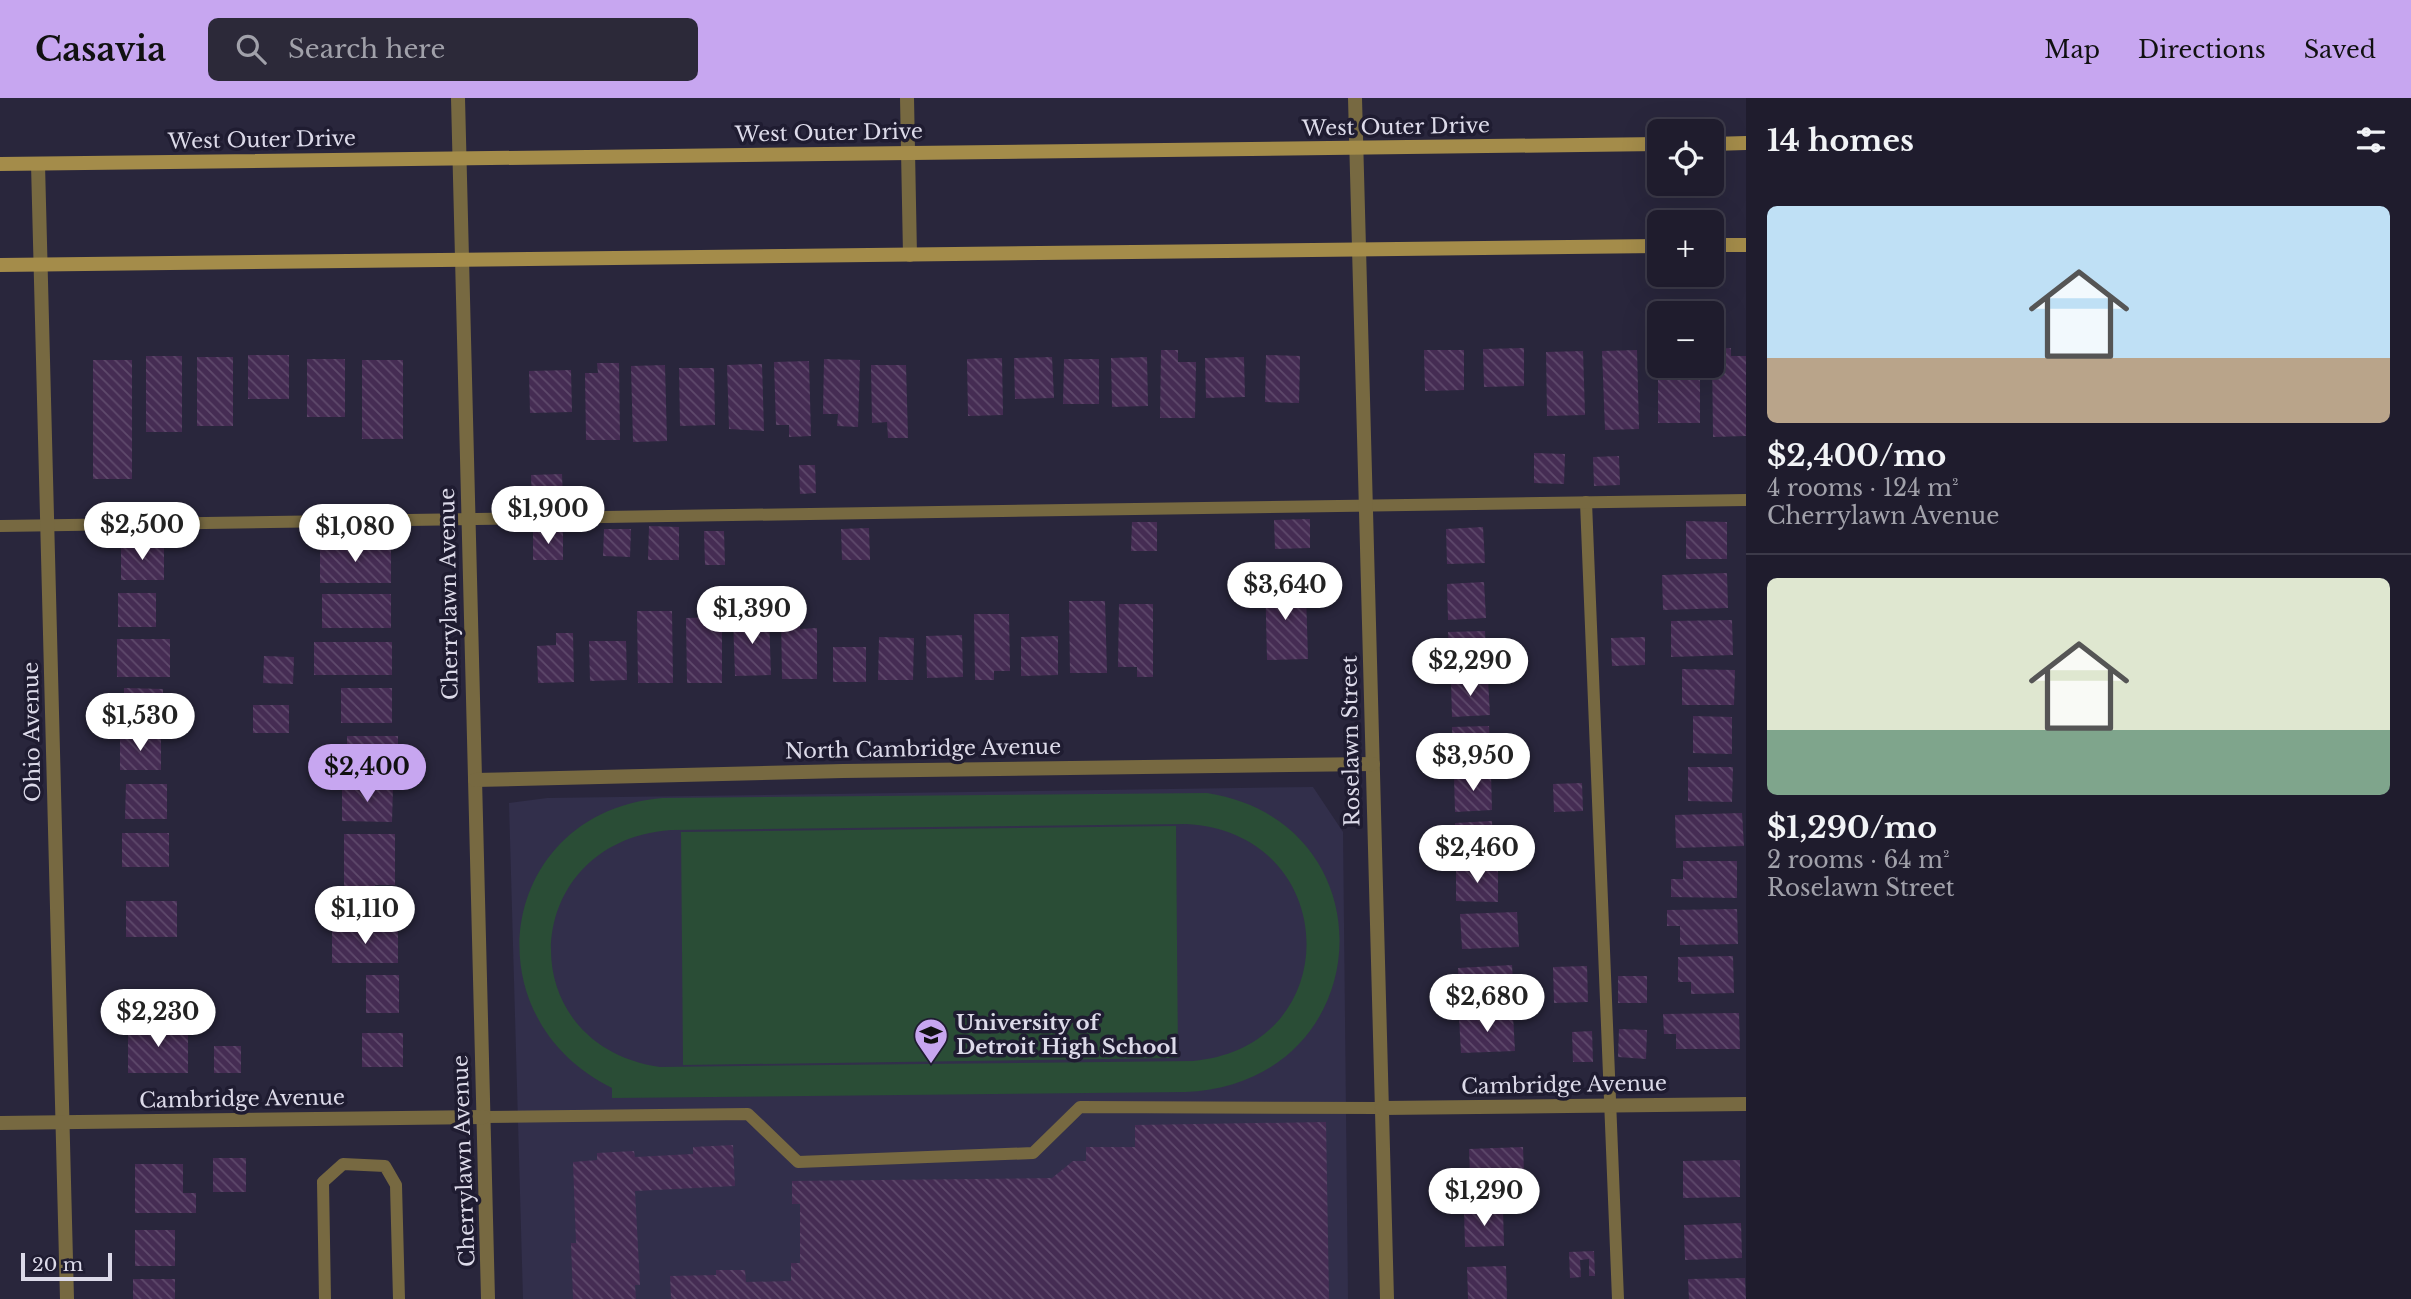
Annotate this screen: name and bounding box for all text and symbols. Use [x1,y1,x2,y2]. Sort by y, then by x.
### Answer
search box [208,18,698,81]
text: Casavia [35,29,166,70]
icon: search [232,30,270,68]
text: Search here [288,33,445,65]
text: Map [2044,35,2100,64]
text: Directions [2138,35,2266,64]
text: Saved [2304,35,2376,64]
street label: West Outer Drive [1301,112,1490,142]
street label: West Outer Drive [734,118,923,148]
map controls [1647,119,1724,378]
button: locate [1647,119,1724,196]
icon: filters [2352,121,2390,159]
text: 14 homes [1767,122,1914,159]
street label: West Outer Drive [167,125,356,155]
button: + [1647,210,1724,287]
icon: home [2016,251,2142,377]
button: − [1647,301,1724,378]
text: $2,400/mo [1767,437,1946,474]
text: 4 rooms · 124 m² [1767,474,1958,502]
pin: $1,900 [491,486,605,546]
street label: Cherrylawn Avenue [434,488,464,700]
text: $1,900 [507,495,589,523]
text: Cherrylawn Avenue [1767,502,1999,530]
pin: $2,500 [85,503,199,562]
pin: $1,080 [298,504,412,564]
text: $2,500 [100,511,184,539]
text: $1,080 [315,513,395,541]
pin: $3,640 [1228,562,1342,622]
text: $3,640 [1243,571,1327,599]
pin: $1,390 [695,587,809,646]
text: $1,390 [713,595,791,623]
icon: home [2016,623,2142,749]
pin: $2,290 [1413,638,1527,698]
text: $2,290 [1428,647,1512,675]
street label: Roselawn Street [1337,655,1365,827]
street label: Ohio Avenue [18,662,46,802]
pin: $1,530 [83,694,197,753]
text: $1,530 [102,702,178,730]
street label: North Cambridge Avenue [785,734,1061,764]
pin: $3,950 [1416,734,1530,793]
text: $3,950 [1432,742,1514,770]
pin: $2,400 [310,744,424,804]
text: $2,400 [324,753,410,781]
text: $1,290/mo [1767,809,1937,846]
pin: $2,460 [1420,826,1534,885]
text: $2,460 [1435,834,1519,862]
text: 2 rooms · 64 m² [1767,846,1950,874]
text: Roselawn Street [1767,874,1955,902]
pin: $1,110 [308,886,422,946]
text: $1,110 [331,895,399,923]
pin: $2,680 [1430,974,1544,1034]
text: $2,680 [1446,983,1528,1011]
pin: $2,230 [101,990,215,1049]
text: $2,230 [117,998,199,1026]
place label: University of Detroit High School [956,1010,1178,1060]
school or university icon: University of Detroit High School [912,1016,950,1065]
street label: Cherrylawn Avenue [447,1055,481,1267]
street label: Cambridge Avenue [1461,1070,1667,1100]
street label: Cambridge Avenue [139,1084,345,1114]
pin: $1,290 [1427,1168,1541,1228]
text: $1,290 [1445,1177,1523,1205]
scale bar [21,1250,112,1282]
text: 20 m [32,1253,83,1276]

